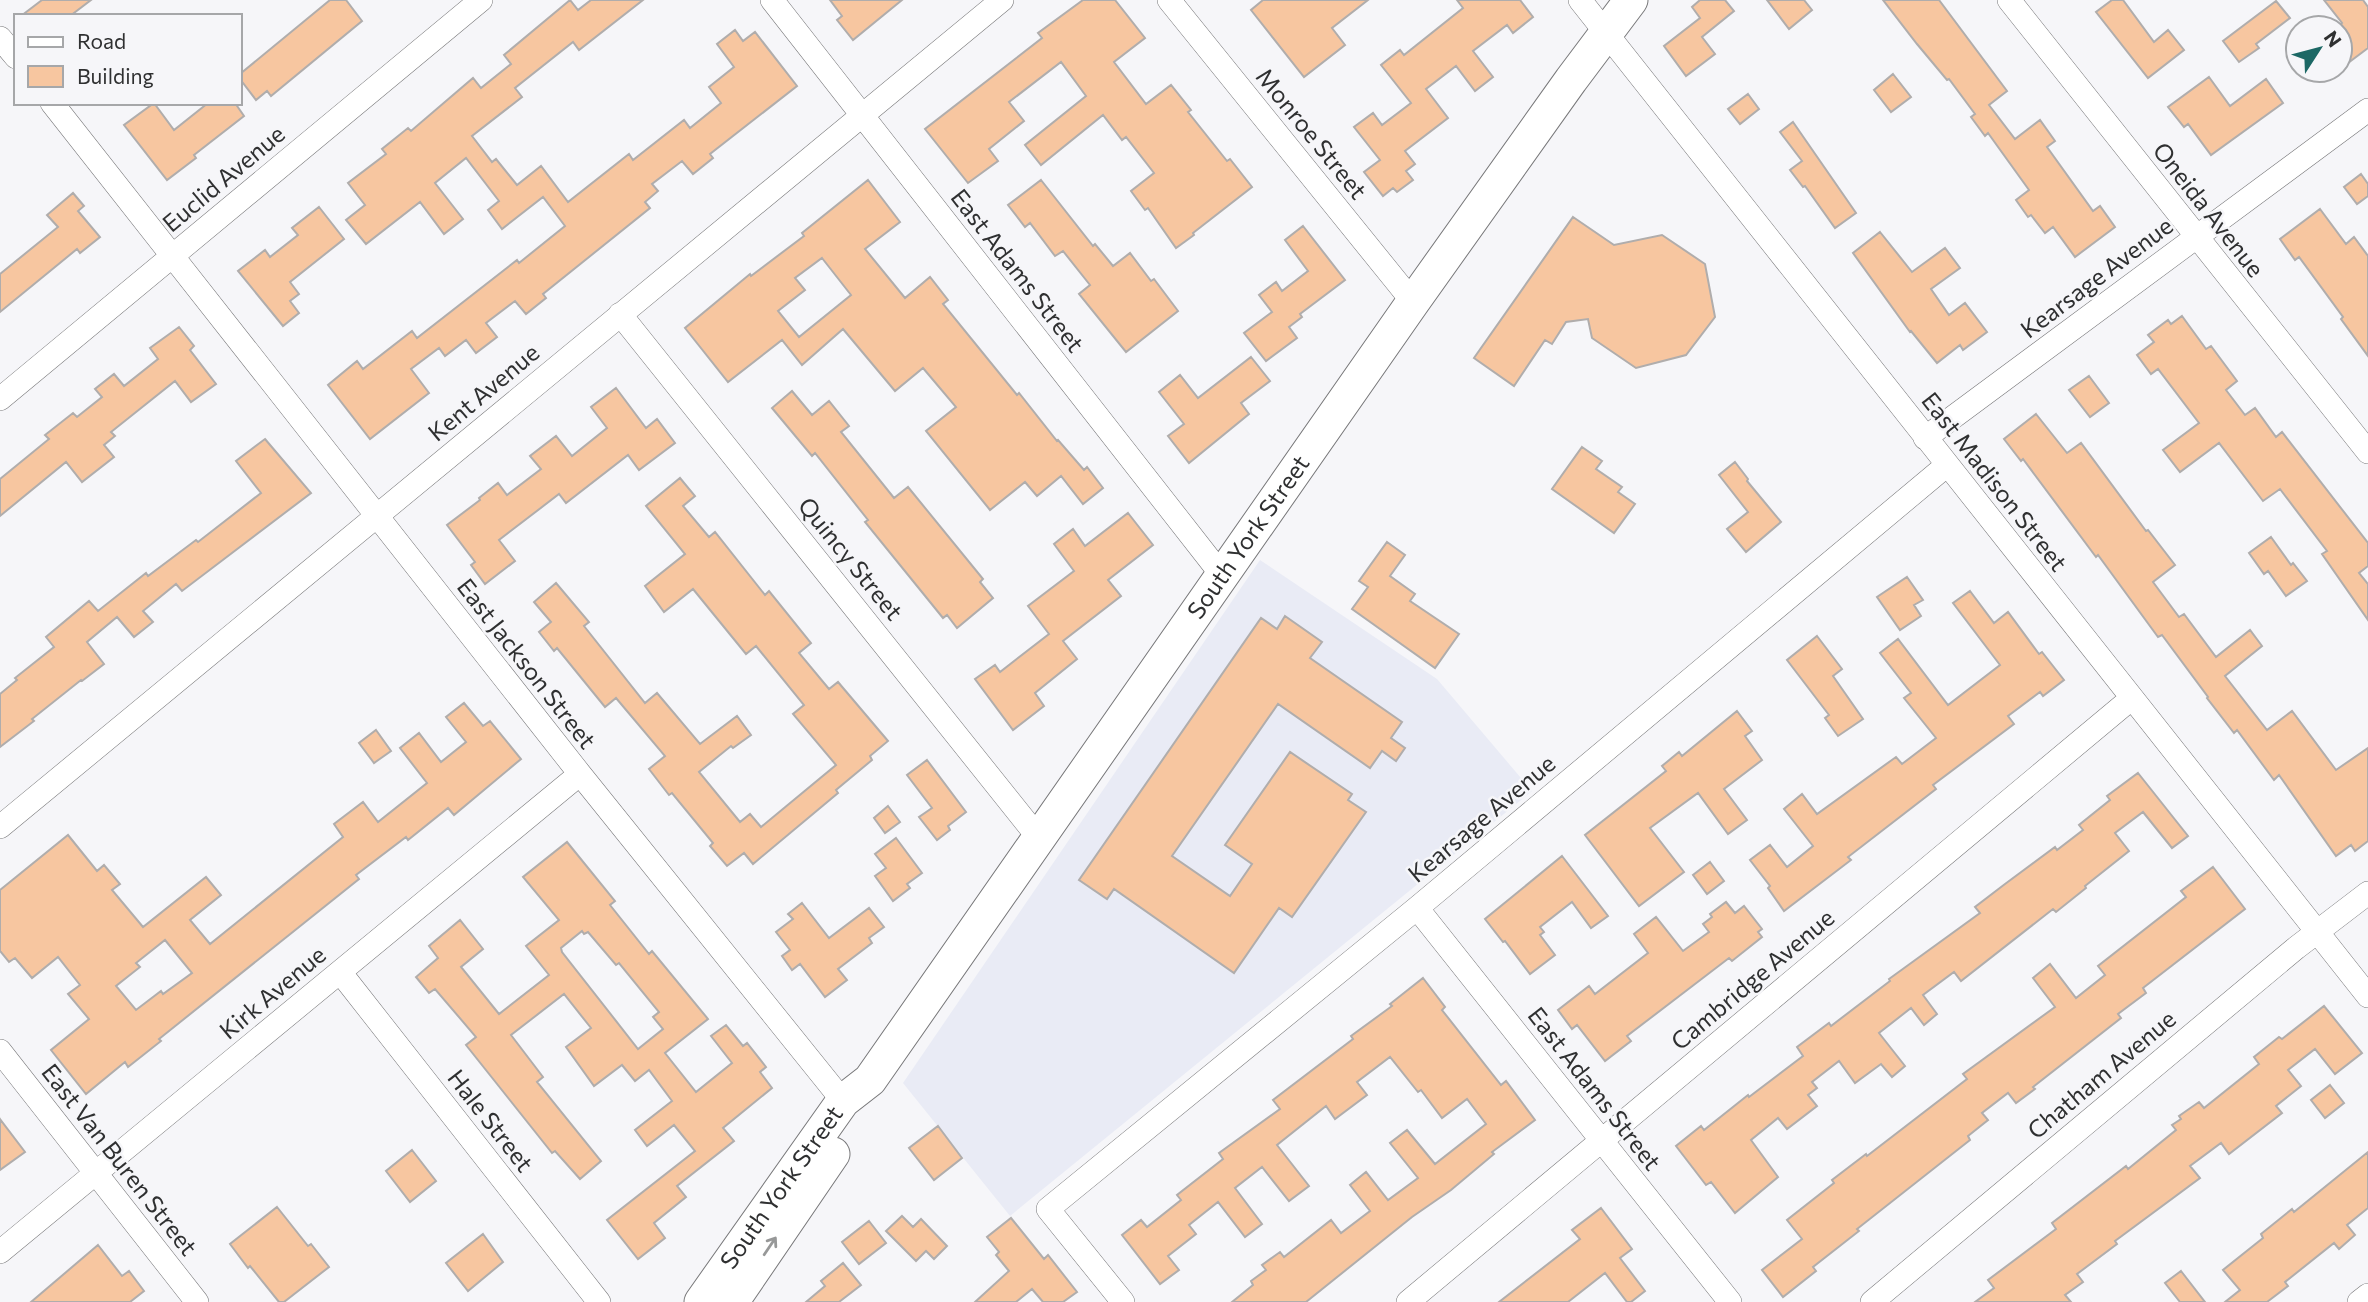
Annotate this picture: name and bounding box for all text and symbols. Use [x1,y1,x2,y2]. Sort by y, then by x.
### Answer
legend [14,14,242,105]
north arrow [2284,14,2354,84]
text: N [2320,26,2347,51]
text: Road [77,28,126,53]
street label: Monroe Street [1251,62,1374,204]
text: Building [77,63,154,88]
street label: Euclid Avenue [156,118,290,237]
street label: Oneida Avenue [2148,136,2271,282]
street label: East Adams Street [946,183,1091,357]
street label: Kearsage Avenue [2014,210,2178,343]
street label: Kent Avenue [422,337,544,447]
street label: East Madison Street [1916,386,2074,576]
street label: South York Street [1180,449,1315,624]
street label: Quincy Street [793,491,910,625]
street label: East Jackson Street [452,572,603,754]
street label: Kearsage Avenue [1402,748,1561,888]
street label: Cambridge Avenue [1665,902,1839,1055]
street label: Kirk Avenue [213,939,331,1045]
street label: East Adams Street [1523,1001,1668,1175]
street label: Chatham Avenue [2021,1003,2181,1144]
street label: East Van Buren Street [36,1058,204,1261]
street label: Hale Street [442,1063,540,1177]
street label: South York Street [713,1100,848,1274]
one-way arrow [763,1237,778,1256]

